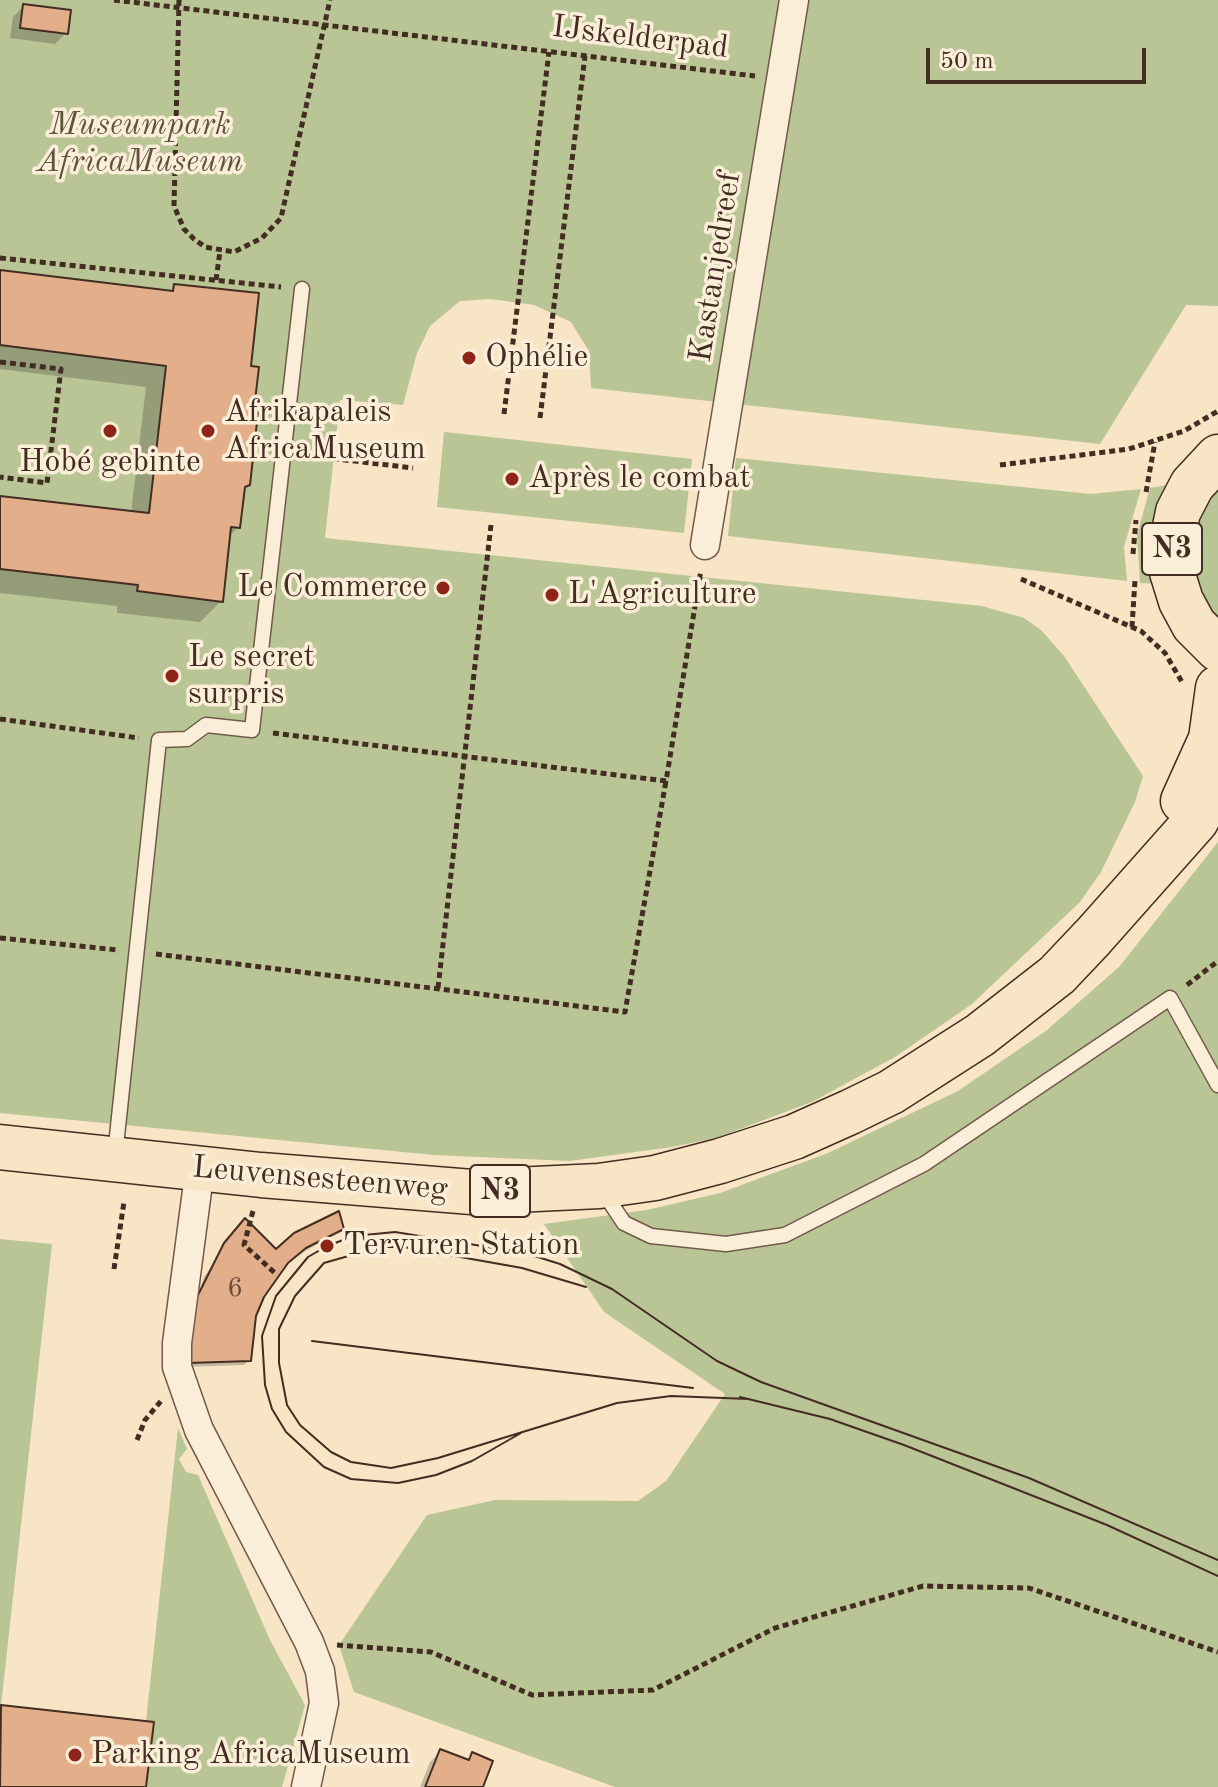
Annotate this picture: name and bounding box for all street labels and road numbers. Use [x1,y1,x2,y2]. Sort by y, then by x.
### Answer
street label: IJskelderpad [550,8,730,68]
street label: Kastanjedreef [682,169,750,365]
road number: N3 [1142,523,1202,575]
street label: Leuvensesteenweg [191,1149,449,1209]
road number: N3 [470,1165,530,1217]

